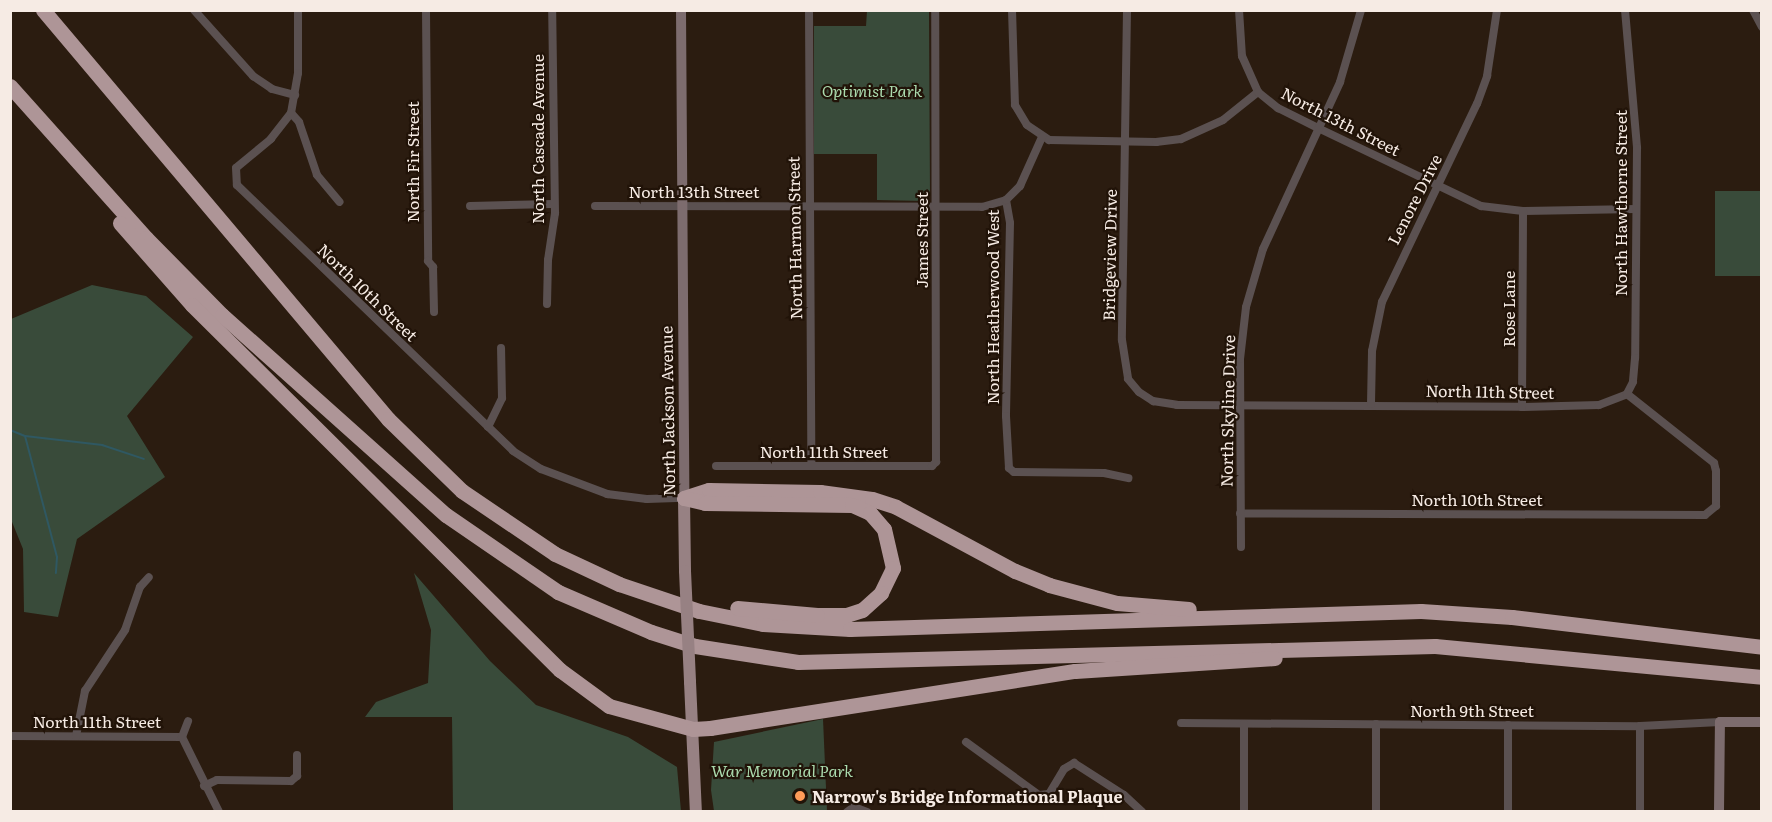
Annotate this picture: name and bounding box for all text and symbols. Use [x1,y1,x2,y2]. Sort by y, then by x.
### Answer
street label: North Cascade Avenue [527,54,547,224]
park label: Optimist Park [822,80,922,100]
street label: North 13th Street [1278,83,1404,159]
street label: North Fir Street [402,101,422,223]
street label: North Hawthorne Street [1610,110,1630,296]
street label: Lenore Drive [1383,151,1445,247]
street label: North Harmon Street [783,156,805,320]
street label: North 13th Street [629,181,759,201]
street label: Bridgeview Drive [1098,189,1120,321]
street label: James Street [911,192,931,288]
street label: North Heatherwood West [982,210,1002,404]
street label: North 10th Street [314,239,422,345]
street label: Rose Lane [1498,271,1518,347]
street label: North Jackson Avenue [656,326,678,496]
street label: North Skyline Drive [1216,335,1238,487]
street label: North 11th Street [1426,380,1554,402]
street label: North 11th Street [760,441,888,461]
street label: North 10th Street [1411,489,1543,509]
street label: North 9th Street [1410,700,1534,720]
street label: North 11th Street [33,711,161,731]
park label: War Memorial Park [711,760,853,780]
place label: Narrow's Bridge Informational Plaque [812,786,1123,806]
marker: Narrow's Bridge Informational Plaque [793,789,807,803]

